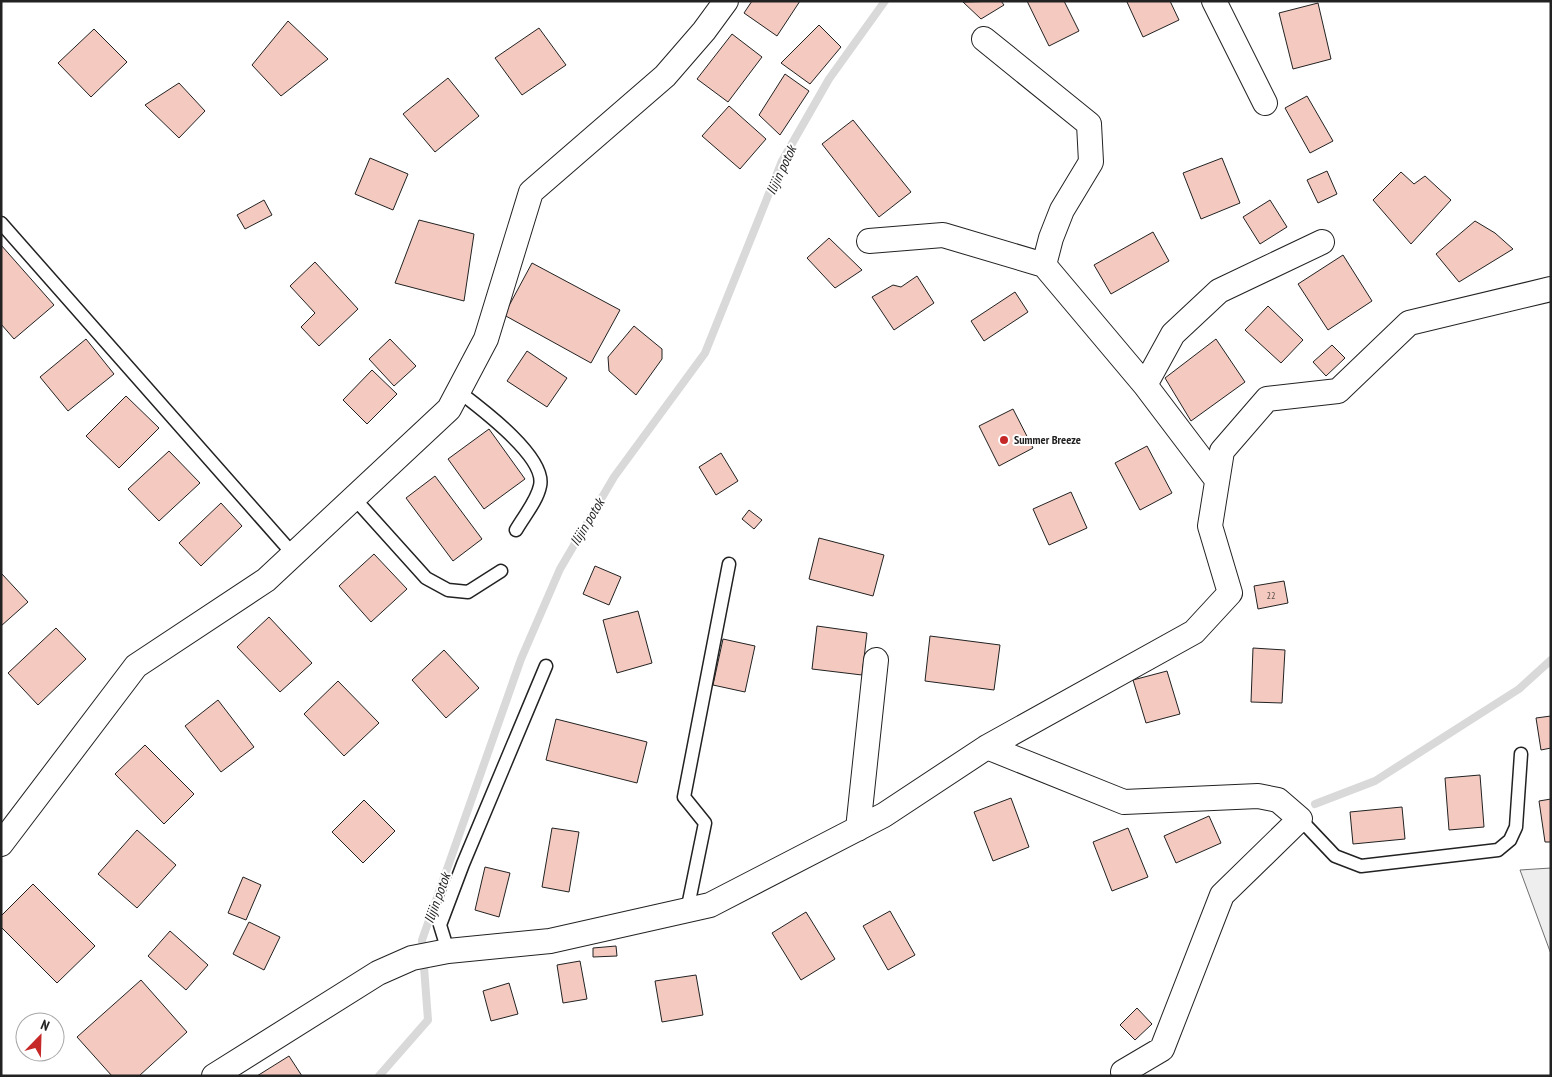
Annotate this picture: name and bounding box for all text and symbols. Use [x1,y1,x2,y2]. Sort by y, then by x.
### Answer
water label: Ilijin potok [762,141,801,197]
place label: Summer Breeze [1014,432,1081,447]
marker: Summer Breeze [998,434,1010,446]
water label: Ilijin potok [566,494,609,549]
house number: 22 [1267,589,1276,602]
water label: Ilijin potok [420,869,455,926]
north arrow [15,1012,65,1062]
text: N [38,1015,52,1035]

